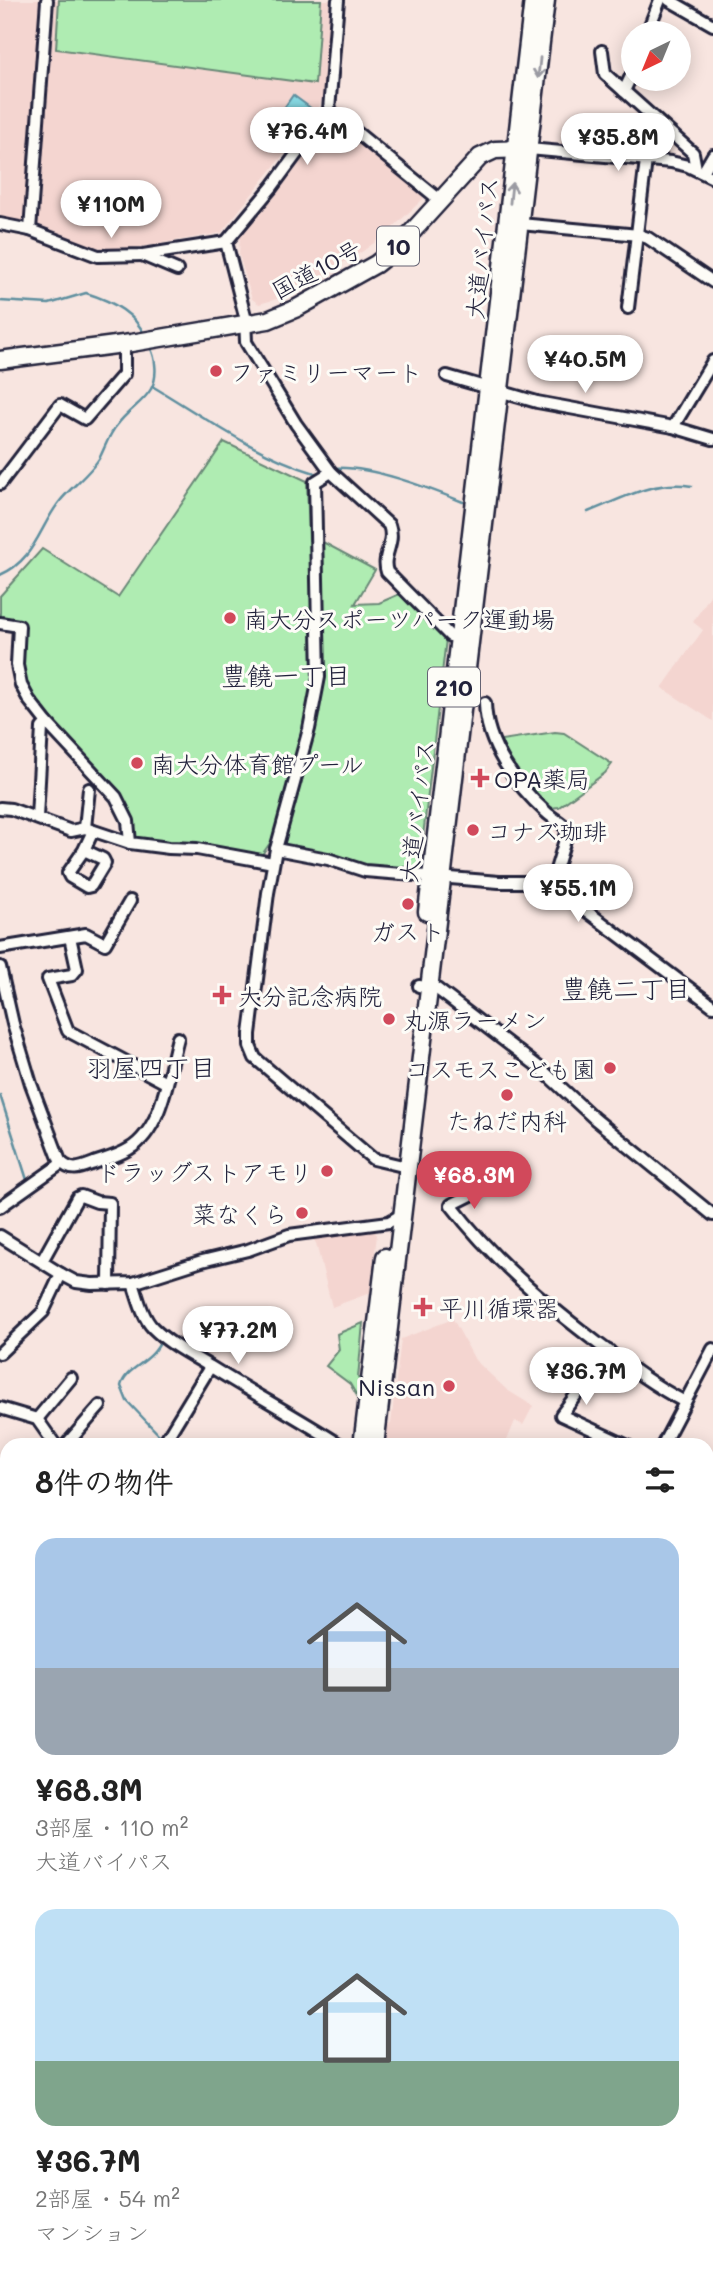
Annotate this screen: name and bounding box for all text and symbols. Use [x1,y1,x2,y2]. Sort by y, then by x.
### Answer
north arrow [621,21,691,91]
map controls [621,21,691,91]
one-way arrow [532,56,545,79]
pin: ¥76.4M [250,108,364,167]
pin: ¥35.8M [561,114,675,173]
text: ¥76.4M [266,115,348,145]
text: ¥35.8M [577,121,659,151]
street label: 大道バイパス [458,175,504,321]
pin: ¥110M [62,180,160,240]
one-way arrow [504,182,517,204]
text: ¥110M [77,188,145,218]
road number: 10 [377,227,419,266]
street label: 国道10号 [266,232,366,306]
pin: ¥40.5M [528,336,642,395]
text: ¥40.5M [543,343,627,373]
place label: ファミリーマート [230,356,422,387]
marker: ファミリーマート [208,363,224,379]
place label: 南大分スポーツパーク運動場 [244,603,555,634]
marker: 南大分スポーツパーク運動場 [222,610,238,626]
district label: 豊饒一丁目 [221,658,351,692]
road number: 210 [428,667,480,706]
street label: 大道バイパス [392,738,440,884]
place label: 南大分体育館プール [151,748,364,779]
marker: 南大分体育館プール [129,755,145,771]
place label: OPA薬局 [494,763,590,794]
marker: OPA薬局 [472,770,488,786]
place label: コナズ珈琲 [487,815,607,846]
marker: コナズ珈琲 [465,822,481,838]
pin: ¥55.1M [521,864,635,924]
text: ¥55.1M [539,872,617,902]
marker: ガスト [400,896,416,912]
place label: ガスト [371,915,445,946]
district label: 豊饒二丁目 [561,971,691,1005]
place label: 大分記念病院 [238,980,382,1011]
marker: 大分記念病院 [212,985,232,1005]
place label: 丸源ラーメン [403,1004,547,1035]
marker: 丸源ラーメン [381,1011,397,1027]
district label: 羽屋四丁目 [86,1050,216,1084]
place label: コスモスこども園 [405,1053,596,1084]
marker: コスモスこども園 [602,1060,618,1076]
marker: たねだ内科 [499,1087,515,1103]
place label: たねだ内科 [447,1105,567,1136]
pin: ¥68.3M [417,1152,531,1211]
place label: ドラッグストアモリ [97,1156,313,1187]
text: ¥68.3M [433,1159,515,1189]
marker: ドラッグストアモリ [319,1163,335,1179]
place label: 菜なくら [192,1198,288,1229]
marker: 菜なくら [294,1205,310,1221]
place label: 平川循環器 [439,1292,559,1323]
marker: 平川循環器 [413,1297,433,1317]
pin: ¥77.2M [181,1306,295,1366]
text: ¥77.2M [198,1314,278,1344]
pin: ¥36.7M [529,1348,643,1407]
text: ¥36.7M [545,1355,627,1385]
place label: Nissan [358,1371,435,1402]
marker: Nissan [441,1378,457,1394]
text: 8件の物件 [35,1461,174,1501]
icon: filters [641,1461,679,1499]
icon: home [294,1584,420,1710]
text: ¥68.3M [35,1769,143,1809]
text: 3部屋 · 110 m² [35,1812,188,1842]
text: 大道バイパス [35,1846,173,1876]
icon: home [294,1955,420,2081]
text: ¥36.7M [35,2140,141,2180]
text: 2部屋 · 54 m² [35,2183,180,2213]
text: マンション [35,2217,149,2247]

